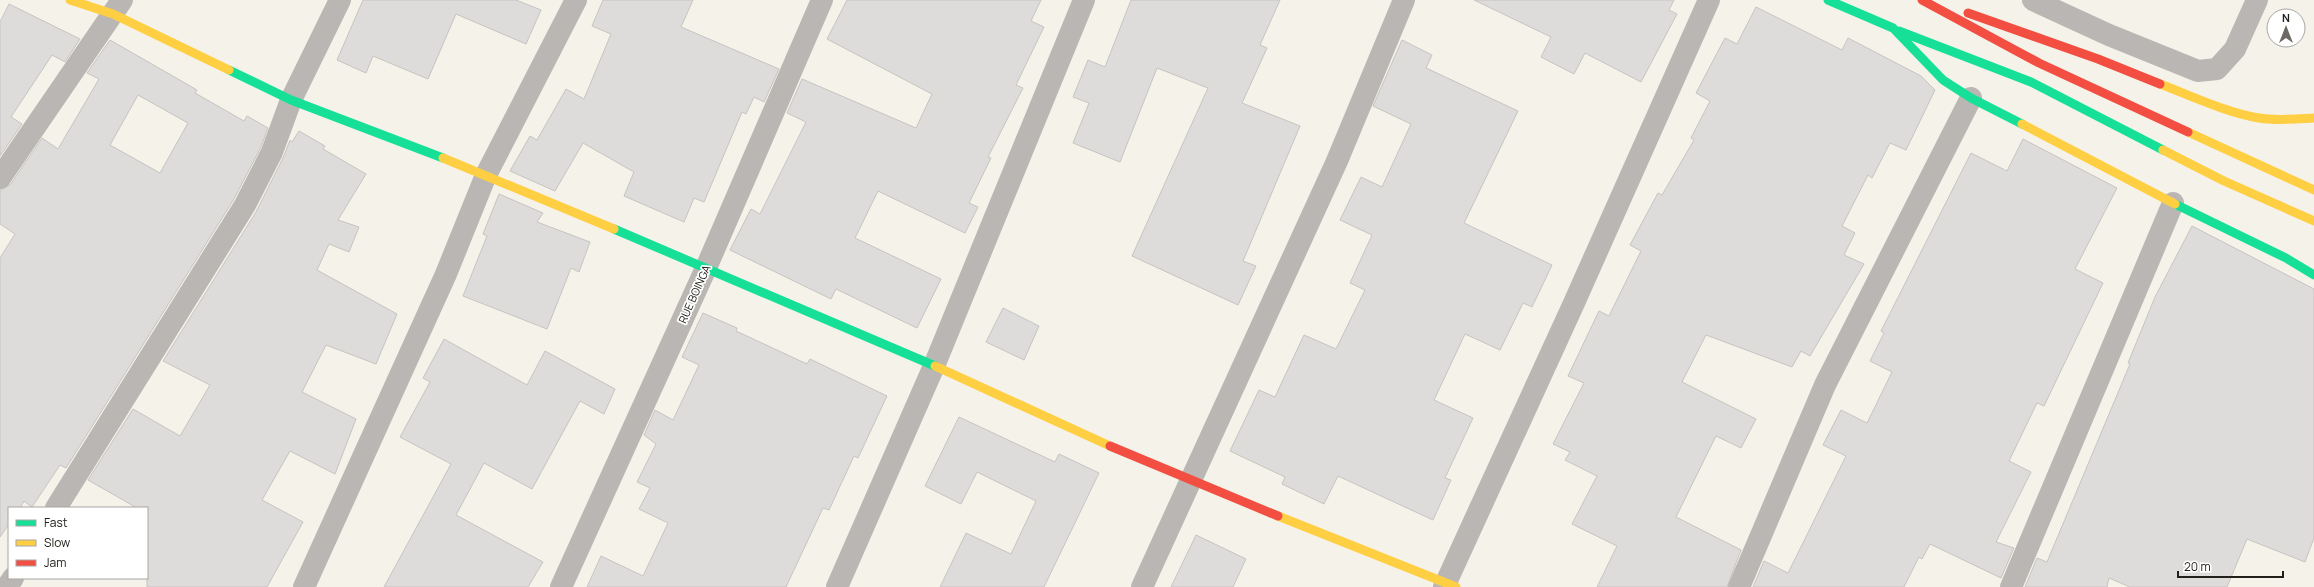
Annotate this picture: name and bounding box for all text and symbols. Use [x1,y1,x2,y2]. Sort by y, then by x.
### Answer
north arrow [2266,8,2306,48]
text: N [2282,10,2290,25]
street label: RUE BOINGA [674,262,714,326]
legend [8,507,148,579]
text: Fast [44,514,68,531]
text: Slow [44,534,70,551]
scale bar [2178,553,2283,579]
text: Jam [44,554,66,571]
text: 20 m [2184,558,2211,575]

